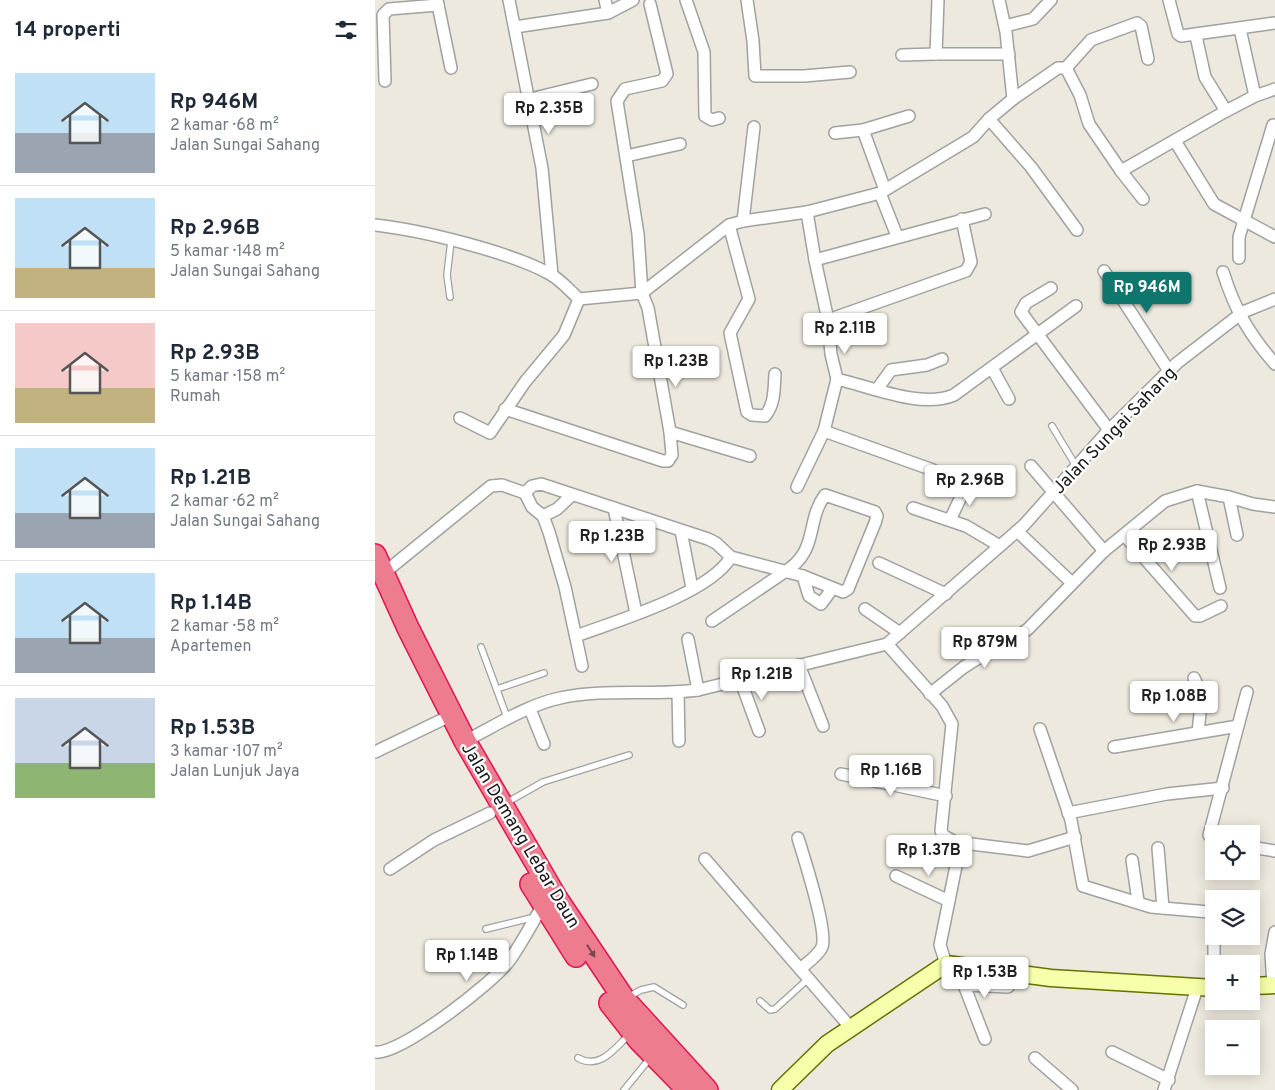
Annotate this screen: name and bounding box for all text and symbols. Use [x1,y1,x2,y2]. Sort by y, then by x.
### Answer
icon: filters [332,16,360,44]
text: 14 properti [15,17,121,44]
text: Rp 946M [170,89,258,116]
pin: Rp 2.35B [497,92,601,135]
icon: home [55,93,115,153]
text: Rp 2.35B [515,99,583,119]
text: 2 kamar · 68 m² [170,116,279,136]
text: Jalan Sungai Sahang [170,136,320,156]
text: Rp 2.96B [170,215,260,242]
icon: home [55,218,115,278]
text: 5 kamar · 148 m² [170,242,285,262]
text: Jalan Sungai Sahang [170,262,320,282]
pin: Rp 946M [1101,272,1193,314]
text: Rp 946M [1113,278,1181,298]
pin: Rp 2.11B [793,312,897,355]
text: Rp 2.11B [814,319,876,339]
text: Rp 2.93B [170,340,260,367]
icon: home [55,343,115,403]
pin: Rp 1.23B [624,346,728,388]
text: Rp 1.23B [644,352,709,372]
street label: Jalan Sungai Sahang [1048,362,1182,500]
text: 5 kamar · 158 m² [170,367,285,387]
text: Rumah [170,387,221,407]
pin: Rp 2.96B [918,464,1022,507]
text: Rp 1.21B [170,465,251,492]
icon: home [55,468,115,528]
text: Rp 2.96B [936,471,1004,491]
text: 2 kamar · 62 m² [170,492,279,512]
text: Jalan Sungai Sahang [170,512,320,532]
pin: Rp 1.23B [560,520,664,563]
text: Rp 1.23B [580,527,645,547]
pin: Rp 2.93B [1120,530,1224,572]
text: Rp 2.93B [1138,536,1206,556]
text: Rp 1.14B [170,590,252,617]
icon: home [55,593,115,653]
text: 2 kamar · 58 m² [170,617,279,637]
pin: Rp 879M [939,626,1031,669]
text: Rp 879M [952,633,1018,653]
text: Apartemen [170,637,251,657]
pin: Rp 1.21B [710,658,814,701]
text: Rp 1.21B [731,665,793,685]
pin: Rp 1.08B [1122,680,1226,723]
text: Rp 1.08B [1141,687,1207,707]
text: Rp 1.53B [170,715,255,742]
icon: home [55,718,115,778]
street label: Jalan Demang Lebar Daun [455,739,584,933]
text: 3 kamar · 107 m² [170,742,283,762]
pin: Rp 1.16B [839,754,943,797]
text: Rp 1.16B [860,761,922,781]
text: Jalan Lunjuk Jaya [170,762,299,782]
map controls [1205,825,1260,1075]
button: locate [1205,825,1260,880]
pin: Rp 1.37B [877,834,981,877]
text: Rp 1.37B [897,841,961,861]
button: layers [1205,890,1260,945]
pin: Rp 1.14B [415,940,519,982]
one-way arrow [586,944,595,958]
text: Rp 1.14B [436,946,498,966]
button: + [1205,955,1260,1010]
pin: Rp 1.53B [933,956,1037,999]
text: Rp 1.53B [953,963,1018,983]
button: − [1205,1020,1260,1075]

